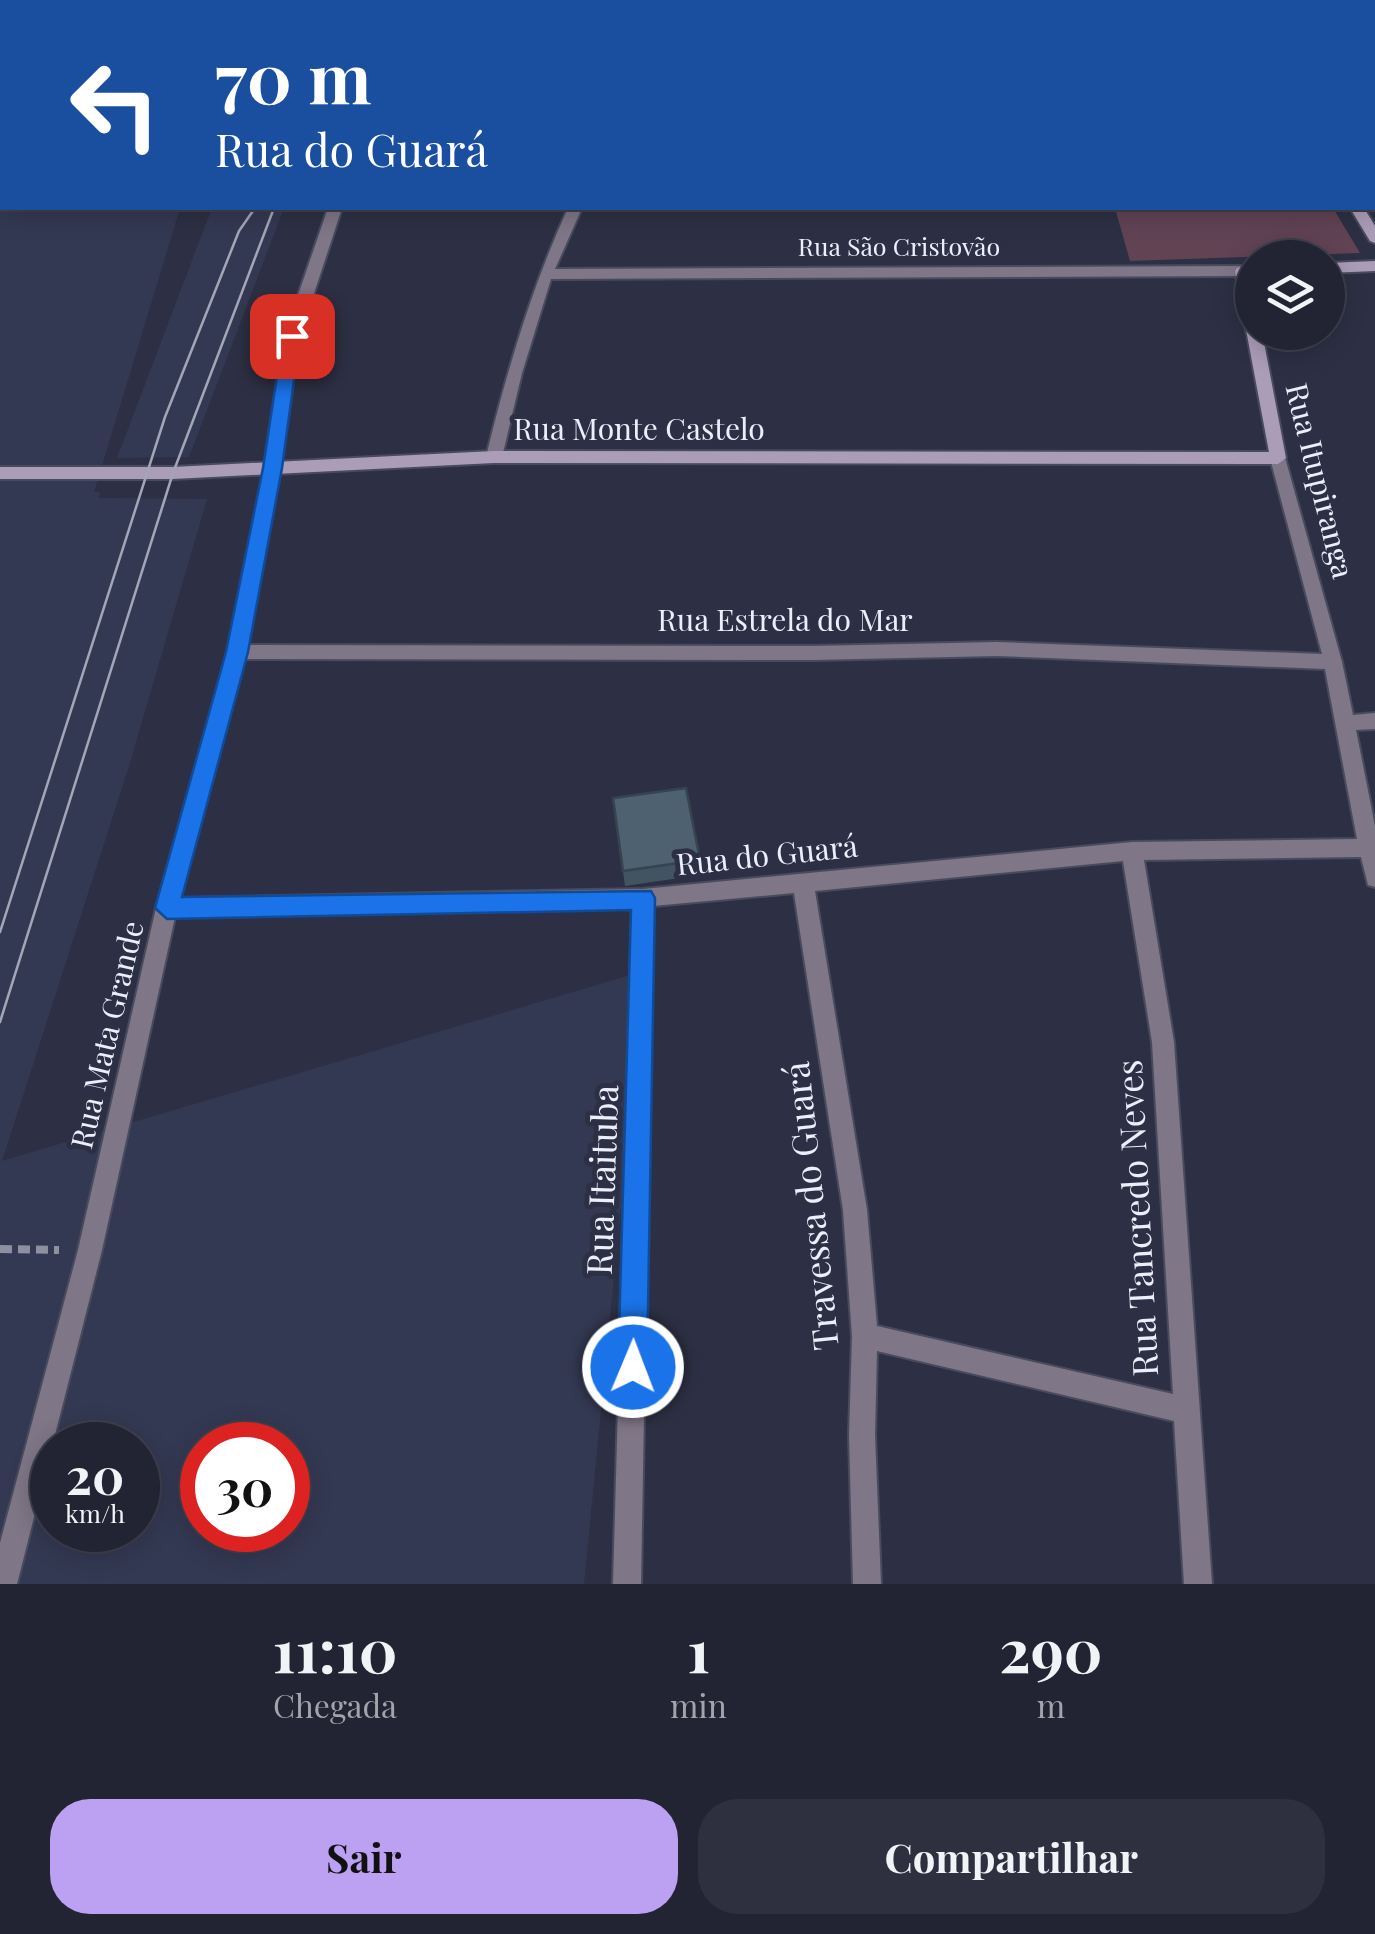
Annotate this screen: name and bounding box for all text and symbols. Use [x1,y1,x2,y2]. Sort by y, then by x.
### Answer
text: 70 m [215,28,372,122]
icon: left [50,40,180,170]
text: Rua do Guará [215,118,488,178]
street label: Rua São Cristovão [798,229,1000,262]
map controls [1235,240,1345,350]
button: layers [1235,240,1345,350]
pin [250,294,335,379]
icon: arrive [265,309,320,364]
street label: Rua Itupiranga [1277,379,1364,582]
street label: Rua Monte Castelo [513,408,765,448]
street label: Rua Estrela do Mar [657,599,913,639]
street label: Rua do Guará [674,825,859,883]
street label: Rua Mata Grande [60,917,152,1152]
street label: Travessa do Guará [771,1059,848,1353]
street label: Rua Tancredo Neves [1104,1059,1167,1378]
street label: Rua Itaituba [574,1083,627,1276]
position arrow [581,1315,685,1419]
speed limit sign: 30 [180,1422,310,1552]
text: 20 [66,1441,124,1508]
text: km/h [65,1496,125,1529]
text: 11:10 [272,1608,397,1688]
text: 1 [687,1608,710,1688]
text: 290 [999,1608,1103,1688]
text: Chegada [273,1683,397,1726]
text: min [670,1683,727,1726]
text: m [1037,1683,1065,1726]
button: Sair [50,1799,678,1914]
button: Compartilhar [698,1799,1325,1914]

